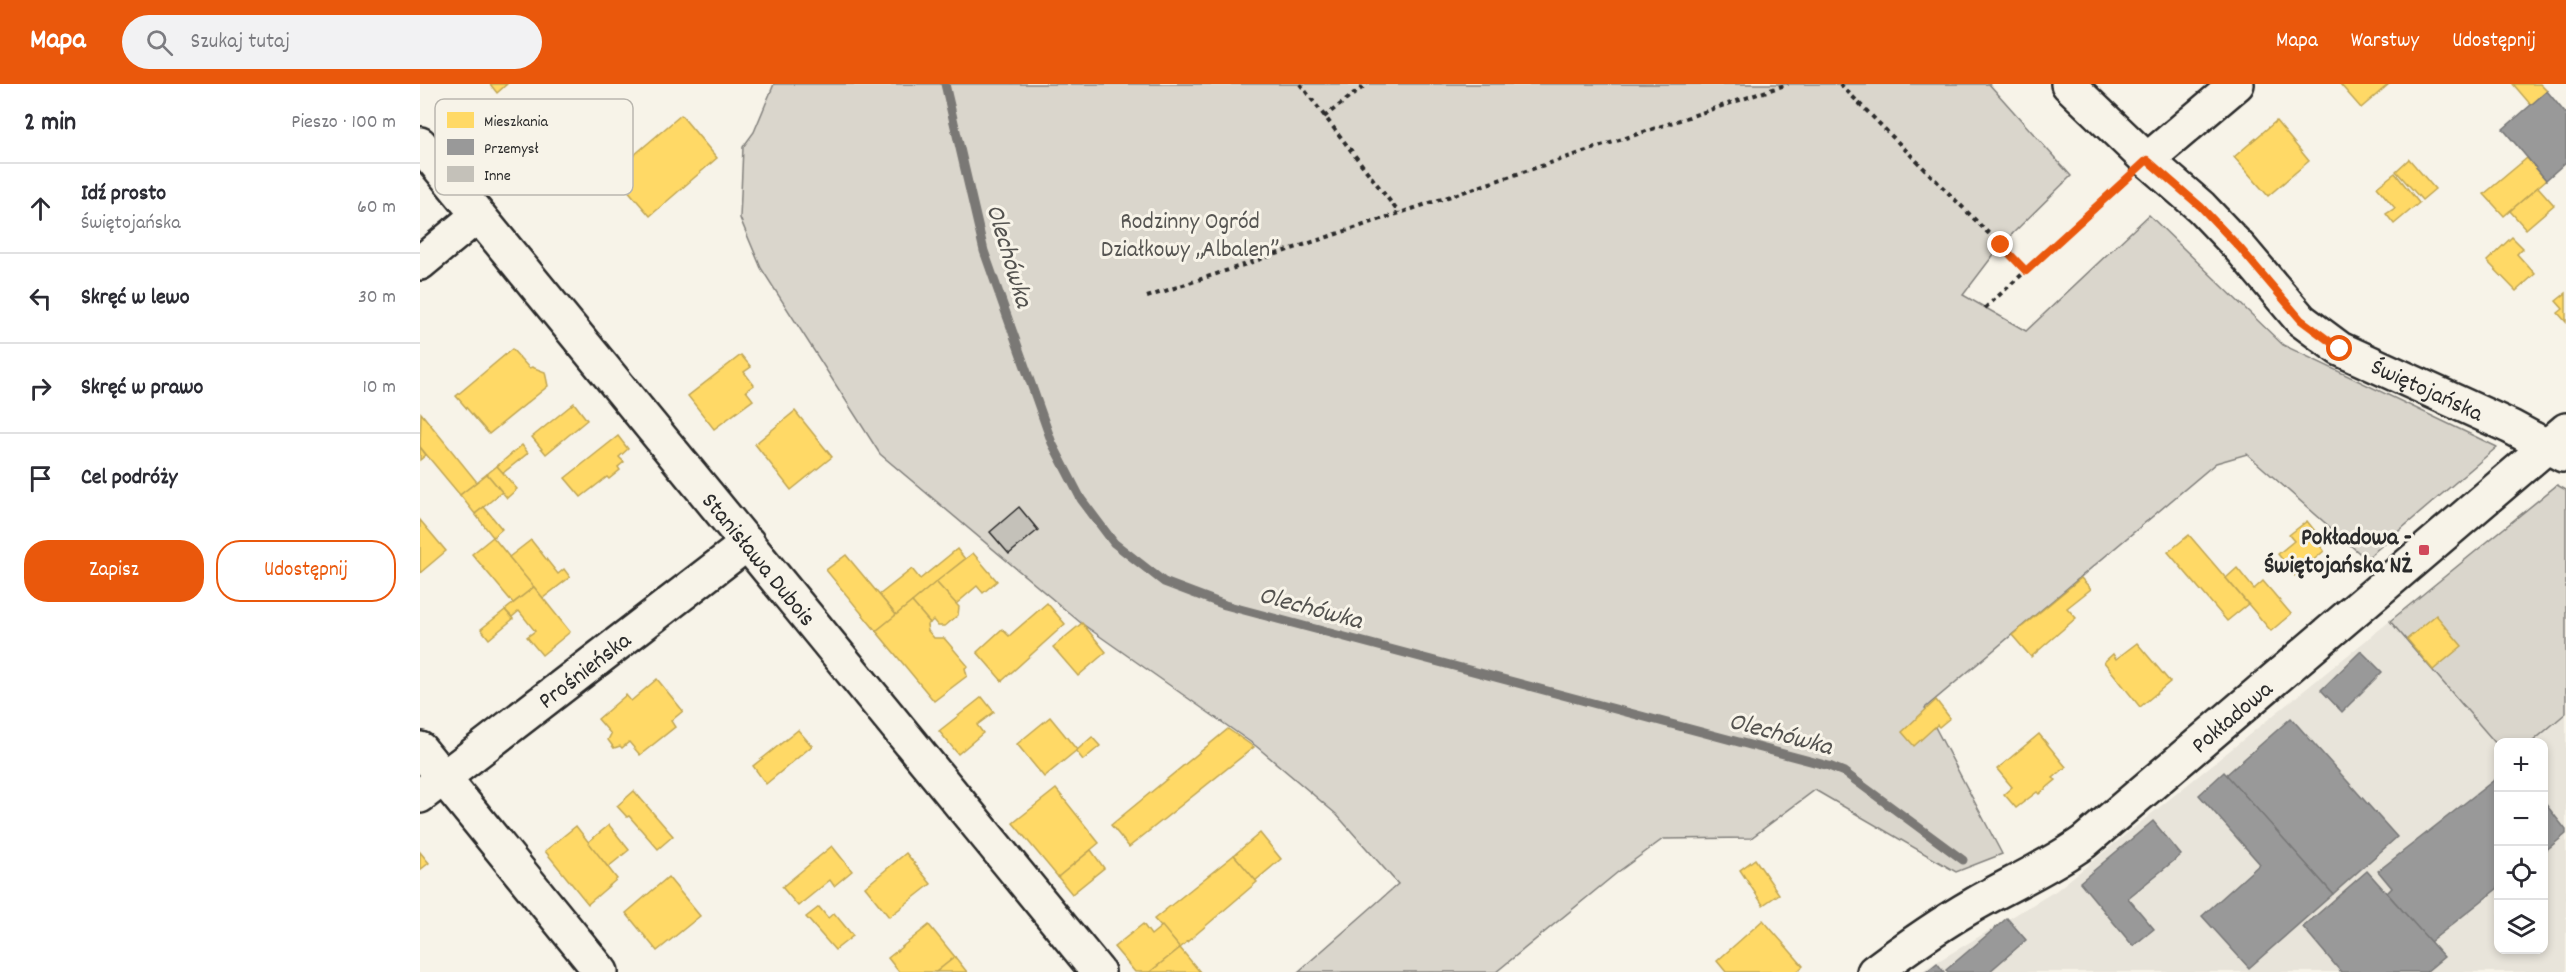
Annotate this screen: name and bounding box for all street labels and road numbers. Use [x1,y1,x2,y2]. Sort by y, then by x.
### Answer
street label: Świętojańska [2365,351,2489,432]
street label: Stanisława Dubois [692,486,822,635]
street label: Prośnieńska [532,625,640,719]
street label: Pokładowa [2185,673,2282,763]

